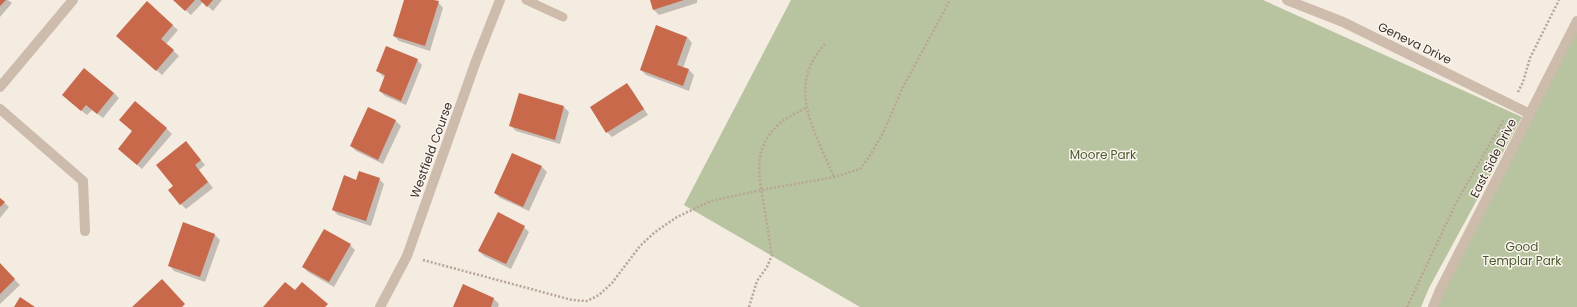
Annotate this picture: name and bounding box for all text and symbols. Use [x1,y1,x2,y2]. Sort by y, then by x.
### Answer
street label: Geneva Drive [1375,18,1455,68]
street label: Westfield Course [406,100,456,200]
street label: East Side Drive [1466,115,1520,201]
park label: Moore Park [1070,146,1137,163]
park label: Good Templar Park [1483,238,1562,269]

